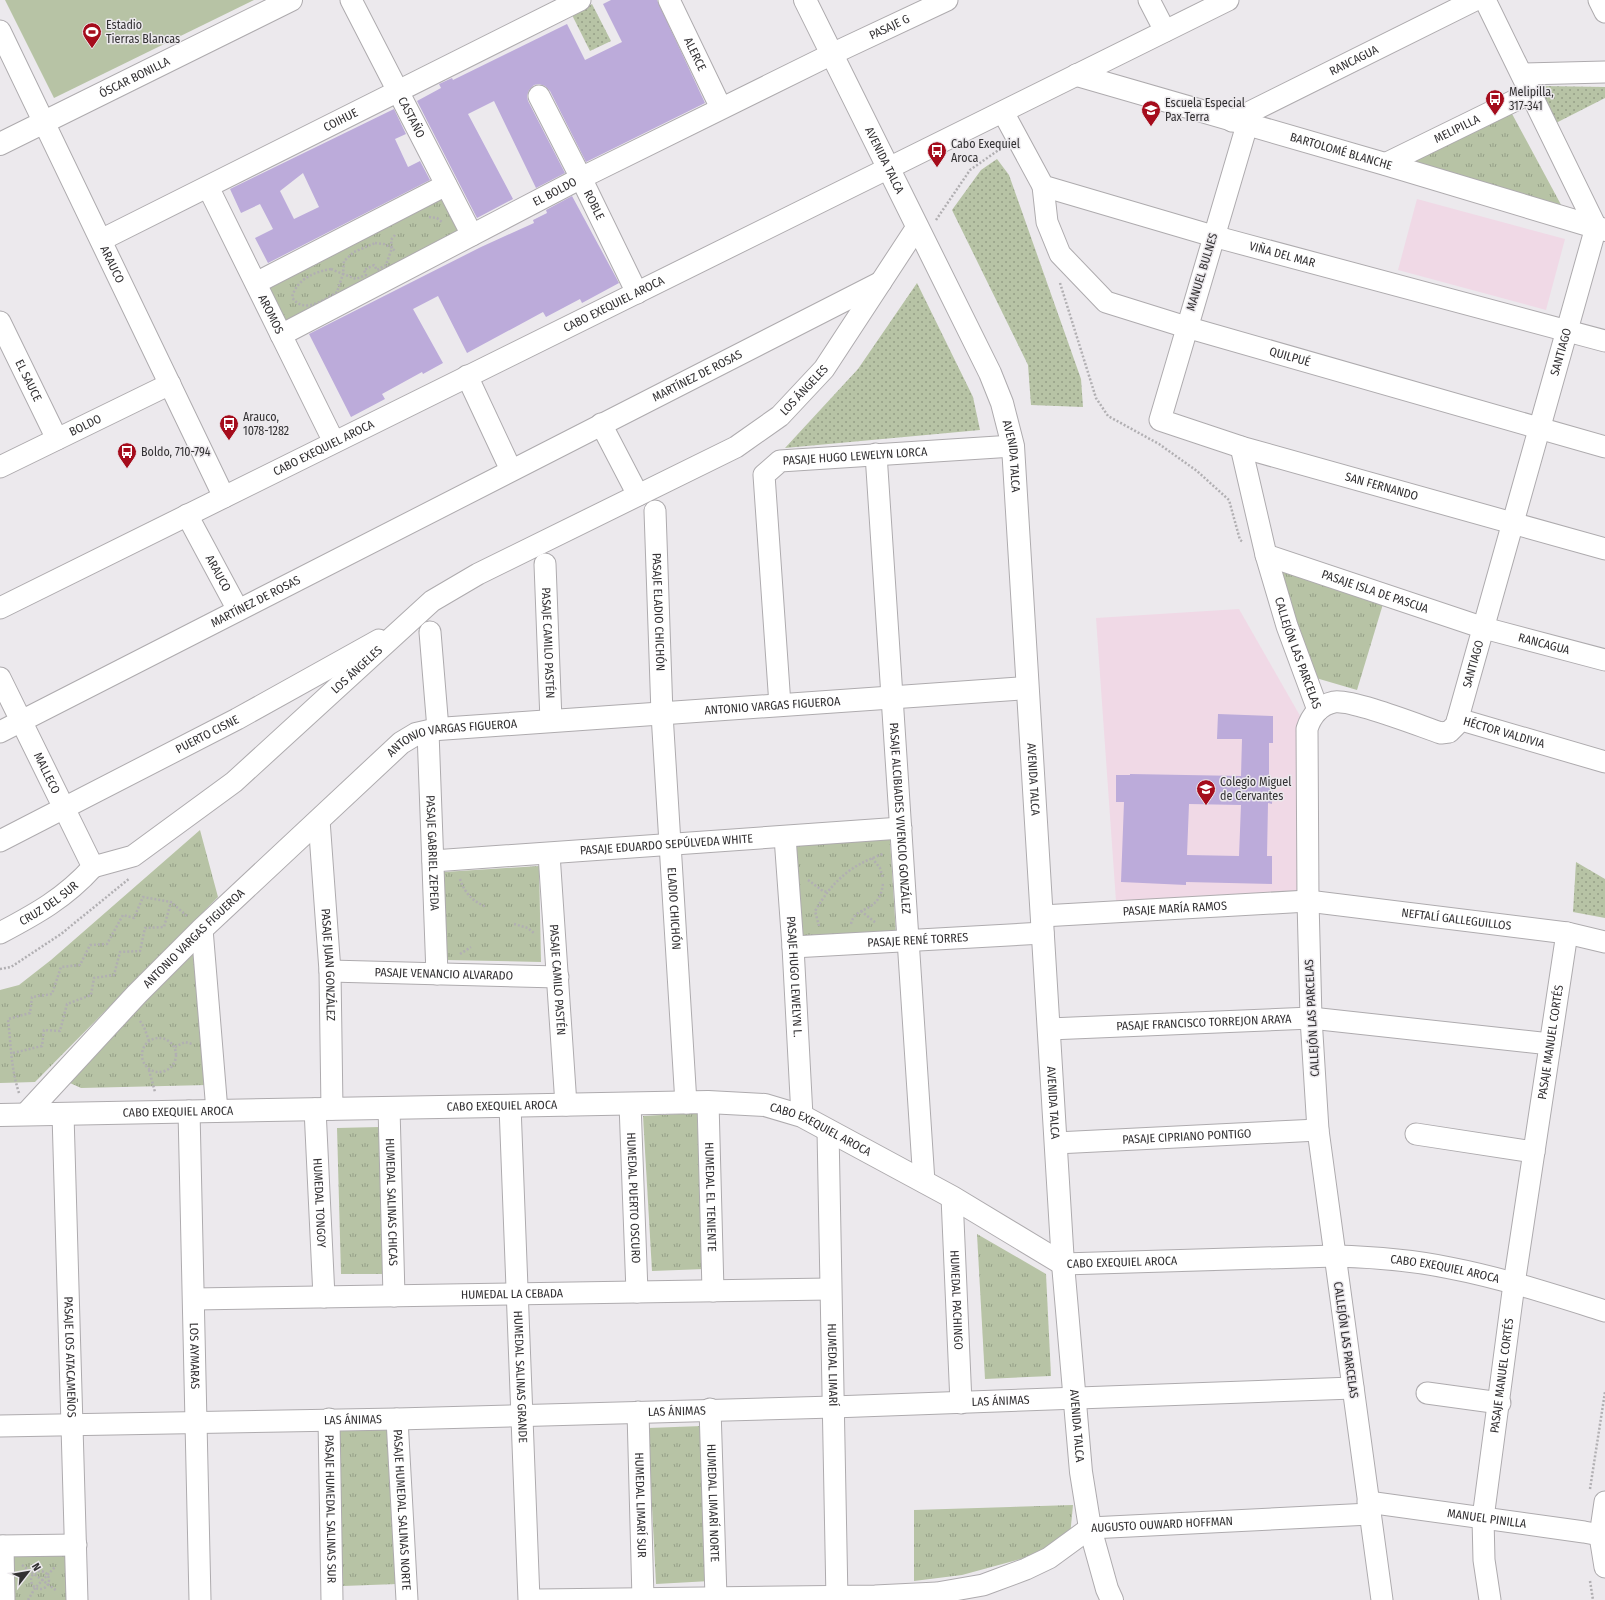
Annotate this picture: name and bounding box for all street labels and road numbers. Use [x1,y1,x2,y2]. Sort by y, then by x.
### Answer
street label: PASAJE G [867,12,912,42]
street label: ALERCE [681,35,709,73]
street label: RANCAGUA [1327,42,1381,78]
street label: ÓSCAR BONILLA [96,54,173,101]
street label: CASTAÑO [395,94,428,140]
street label: COIHUE [321,105,360,134]
street label: MELIPILLA [1432,111,1483,146]
street label: AVENIDA TALCA [862,125,907,197]
street label: BARTOLOMÉ BLANCHE [1289,130,1394,173]
street label: EL BOLDO [530,174,579,209]
street label: ROBLE [581,188,607,222]
street label: MANUEL BULNES [1184,231,1220,313]
street label: VIÑA DEL MAR [1248,239,1317,270]
street label: ARAUCO [97,244,127,285]
street label: CABO EXEQUIEL AROCA [561,273,667,335]
street label: AROMOS [255,292,287,336]
street label: SANTIAGO [1548,326,1574,377]
street label: QUILPUÉ [1268,344,1313,369]
street label: MARTÍNEZ DE ROSAS [650,347,745,405]
street label: EL SAUCE [12,357,45,404]
street label: LOS ÁNGELES [777,362,831,418]
street label: BOLDO [67,412,104,439]
street label: CABO EXEQUIEL AROCA [271,417,377,479]
street label: AVENIDA TALCA [1000,419,1023,493]
street label: PASAJE HUGO LEWELYN LORCA [782,444,928,468]
street label: SAN FERNANDO [1344,470,1420,503]
street label: ARAUCO [203,552,234,594]
street label: PASAJE ELADIO CHICHÓN [649,553,668,671]
street label: PASAJE ISLA DE PASCUA [1320,567,1431,616]
street label: MARTÍNEZ DE ROSAS [208,573,303,630]
street label: PASAJE CAMILO PASTÉN [539,587,558,699]
street label: CALLEJÓN LAS PARCELAS [1272,596,1324,711]
street label: RANCAGUA [1517,630,1572,658]
street label: SANTIAGO [1460,638,1487,689]
street label: LOS ÁNGELES [328,643,385,697]
street label: ANTONIO VARGAS FIGUEROA [704,694,841,717]
street label: PUERTO CISNE [173,712,241,756]
street label: HÉCTOR VALDIVIA [1462,714,1547,751]
street label: ANTONIO VARGAS FIGUEROA [384,716,518,760]
street label: PASAJE ALCIBIADES VIVENCIO GONZÁLEZ [887,722,913,915]
street label: AVENIDA TALCA [1024,743,1043,817]
street label: MALLECO [31,750,63,796]
street label: PASAJE GABRIEL ZEPEDA [423,795,442,912]
street label: PASAJE EDUARDO SEPÚLVEDA WHITE [579,831,754,858]
street label: ELADIO CHICHÓN [664,867,684,950]
street label: CRUZ DEL SUR [17,878,81,928]
street label: ANTONIO VARGAS FIGUEROA [140,885,248,991]
street label: PASAJE MARÍA RAMOS [1122,899,1227,918]
street label: NEFTALÍ GALLEGUILLOS [1401,906,1512,933]
street label: PASAJE JUAN GONZÁLEZ [318,908,338,1021]
street label: PASAJE HUGO LEWELYN L. [784,916,805,1038]
street label: PASAJE CAMILO PASTÉN [547,924,569,1036]
street label: PASAJE RENÉ TORRES [867,930,969,950]
street label: CALLEJÓN LAS PARCELAS [1301,959,1322,1077]
street label: PASAJE VENANCIO ALVARADO [375,965,513,983]
street label: PASAJE MANUEL CORTÉS [1535,984,1566,1100]
street label: PASAJE FRANCISCO TORREJON ARAYA [1116,1012,1292,1033]
street label: AVENIDA TALCA [1044,1066,1062,1140]
street label: CABO EXEQUIEL AROCA [446,1098,558,1114]
street label: CABO EXEQUIEL AROCA [768,1100,874,1159]
street label: CABO EXEQUIEL AROCA [123,1104,234,1120]
street label: PASAJE CIPRIANO PONTIGO [1122,1126,1252,1147]
street label: HUMEDAL PUERTO OSCURO [624,1132,643,1264]
street label: HUMEDAL SALINAS CHICAS [383,1138,400,1266]
street label: HUMEDAL EL TENIENTE [702,1142,719,1252]
street label: HUMEDAL TONGOY [310,1158,329,1248]
street label: HUMEDAL PACHINGO [947,1250,966,1350]
street label: CABO EXEQUIEL AROCA [1390,1252,1502,1286]
street label: CABO EXEQUIEL AROCA [1066,1254,1178,1271]
street label: CALLEJÓN LAS PARCELAS [1331,1281,1362,1399]
street label: HUMEDAL LA CEBADA [461,1286,564,1302]
street label: PASAJE LOS ATACAMEÑOS [61,1296,79,1418]
street label: HUMEDAL SALINAS GRANDE [511,1310,530,1444]
street label: PASAJE MANUEL CORTÉS [1487,1317,1516,1434]
street label: LOS AYMARAS [187,1323,202,1389]
street label: HUMEDAL LIMARÍ [825,1323,841,1407]
street label: AVENIDA TALCA [1067,1389,1087,1463]
street label: LAS ÁNIMAS [971,1393,1030,1409]
street label: LAS ÁNIMAS [648,1403,706,1419]
street label: LAS ÁNIMAS [324,1412,382,1427]
street label: PASAJE HUMEDAL SALINAS NORTE [391,1429,413,1591]
street label: PASAJE HUMEDAL SALINAS SUR [322,1435,339,1584]
street label: HUMEDAL LIMARÍ NORTE [704,1444,722,1563]
street label: HUMEDAL LIMARÍ SUR [632,1452,649,1558]
street label: MANUEL PINILLA [1446,1506,1528,1531]
street label: AUGUSTO OUWARD HOFFMAN [1091,1514,1233,1535]

